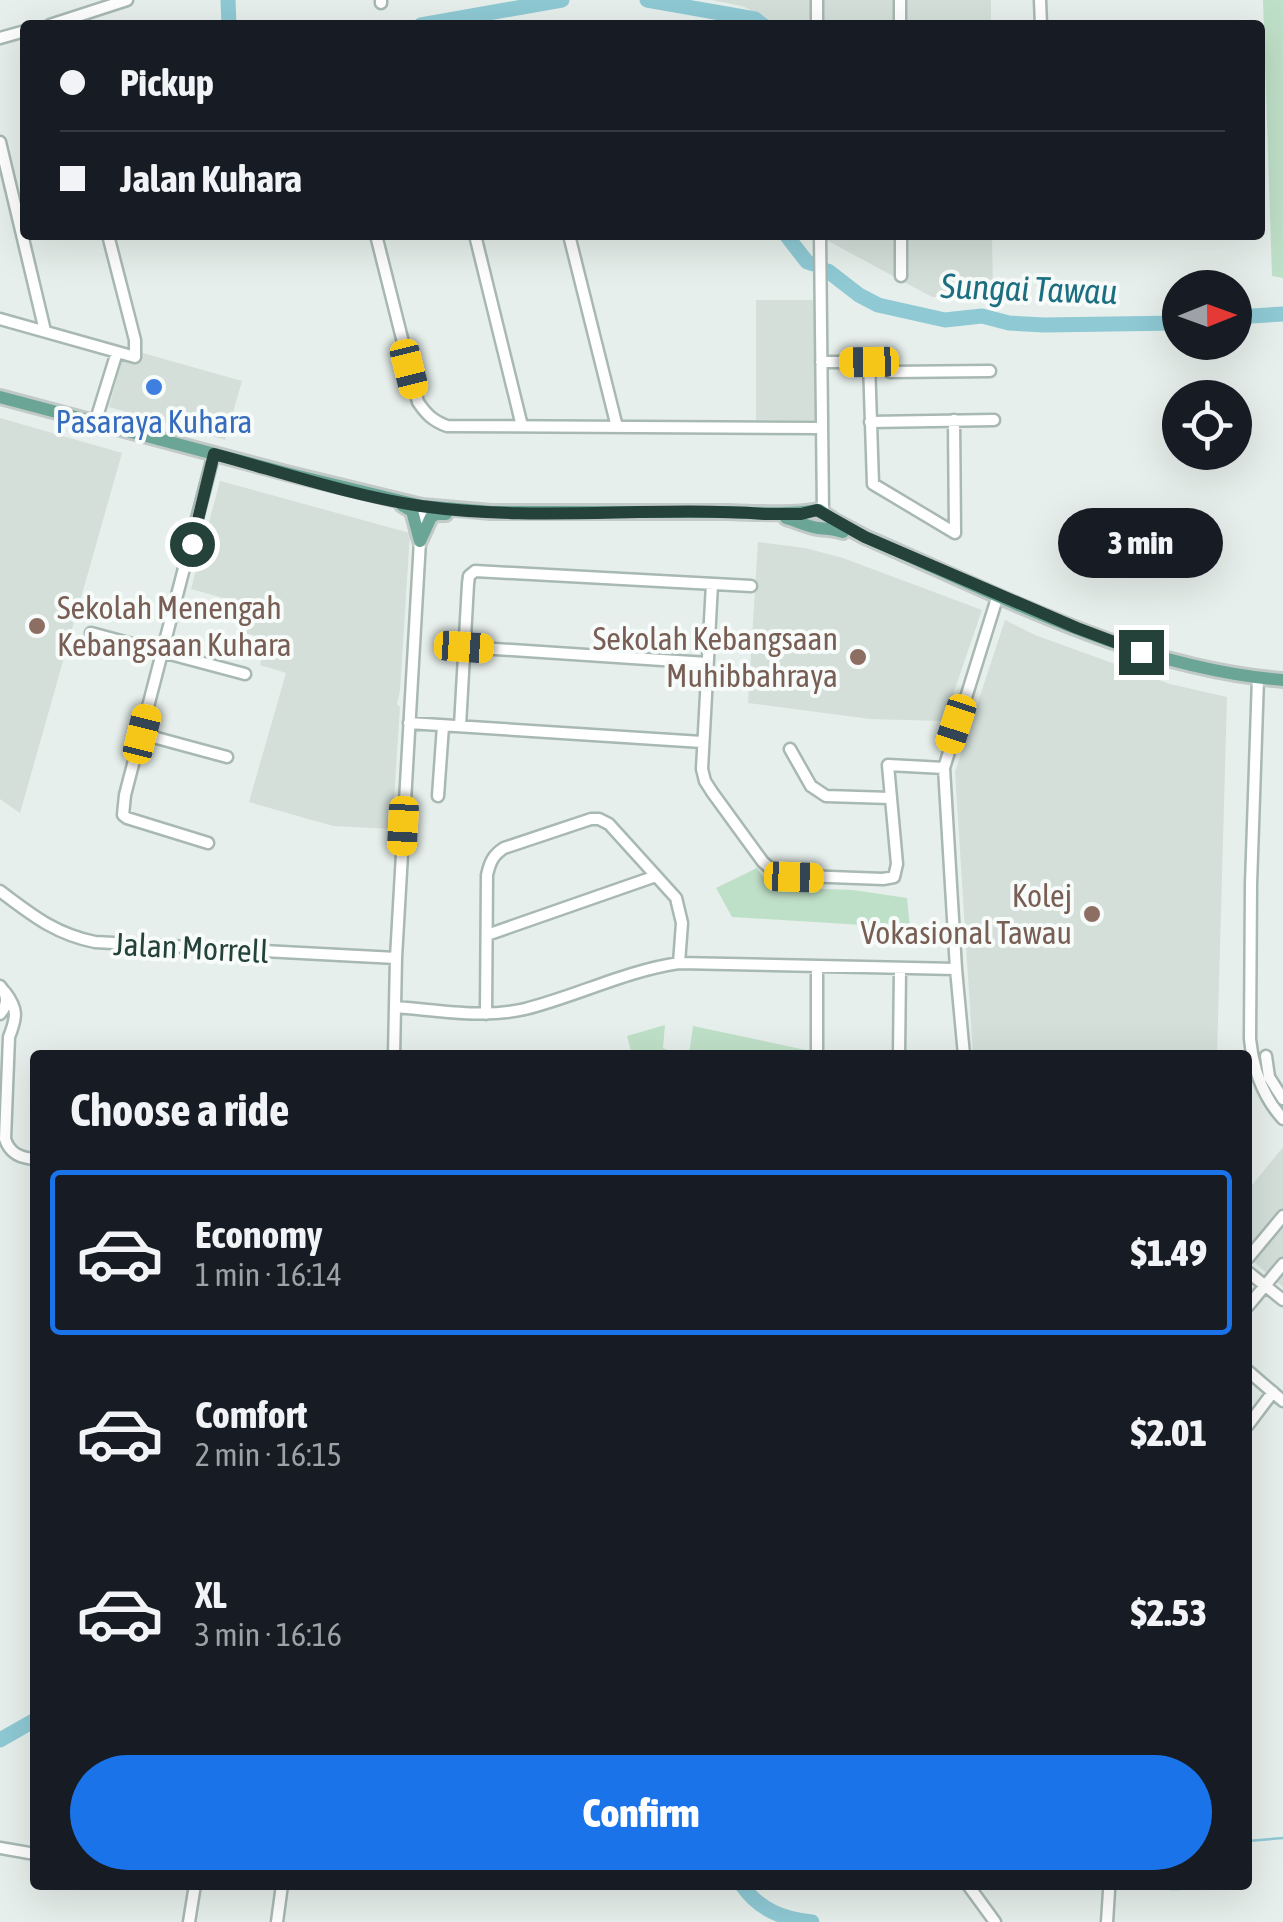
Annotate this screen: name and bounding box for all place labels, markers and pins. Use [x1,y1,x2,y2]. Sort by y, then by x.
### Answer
marker: Pasaraya Kuhara [143,376,165,398]
place label: Pasaraya Kuhara [56,403,252,440]
place label: Sekolah Menengah Kebangsaan Kuhara [57,589,292,663]
marker: Sekolah Menengah Kebangsaan Kuhara [26,615,48,637]
place label: Sekolah Kebangsaan Muhibbahraya [593,620,838,694]
marker: Sekolah Kebangsaan Muhibbahraya [847,646,869,668]
place label: Kolej Vokasional Tawau [861,877,1072,951]
marker: Kolej Vokasional Tawau [1081,903,1103,925]

